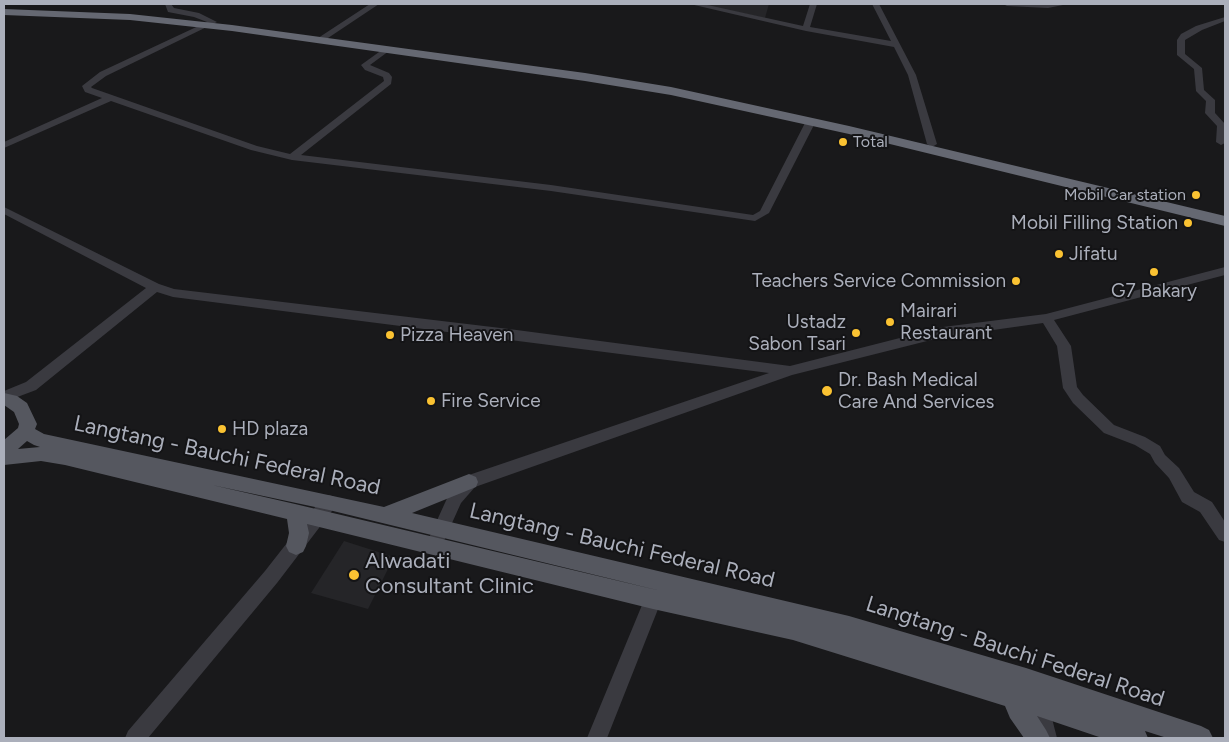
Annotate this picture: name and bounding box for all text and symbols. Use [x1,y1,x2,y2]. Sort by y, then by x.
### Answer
place label: Total [853,132,888,152]
marker: Total [837,136,849,148]
place label: Mobil Car station [1064,185,1186,205]
marker: Mobil Car station [1190,189,1202,201]
place label: Mobil Filling Station [1011,212,1178,234]
marker: Mobil Filling Station [1182,217,1194,229]
place label: Jifatu [1069,243,1118,265]
marker: Jifatu [1053,248,1065,260]
marker: G7 Bakary [1148,266,1160,278]
place label: Teachers Service Commission [752,270,1006,292]
marker: Teachers Service Commission [1010,275,1022,287]
place label: G7 Bakary [1111,280,1197,302]
place label: Mairari Restaurant [900,300,992,344]
place label: Ustadz Sabon Tsari [748,311,846,355]
marker: Mairari Restaurant [884,316,896,328]
place label: Pizza Heaven [400,324,513,346]
marker: Ustadz Sabon Tsari [850,327,862,339]
marker: Pizza Heaven [384,329,396,341]
place label: Dr. Bash Medical Care And Services [838,369,994,413]
marker: Dr. Bash Medical Care And Services [820,384,834,398]
place label: Fire Service [441,390,541,412]
marker: Fire Service [425,395,437,407]
street label: Langtang - Bauchi Federal Road [71,411,383,501]
place label: HD plaza [232,418,308,440]
marker: HD plaza [216,423,228,435]
street label: Langtang - Bauchi Federal Road [467,498,777,594]
place label: Alwadati Consultant Clinic [365,549,534,600]
marker: Alwadati Consultant Clinic [347,568,361,582]
street label: Langtang - Bauchi Federal Road [862,591,1168,713]

